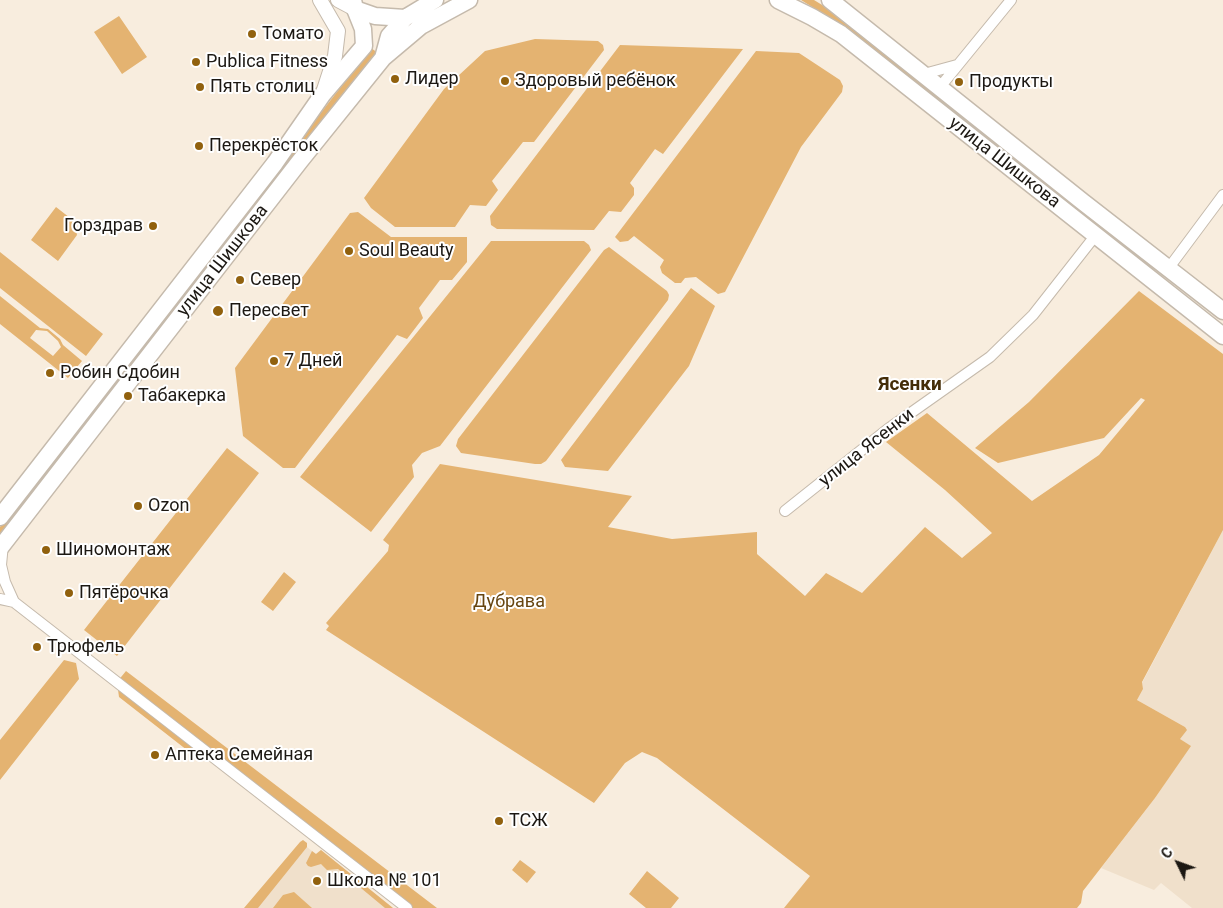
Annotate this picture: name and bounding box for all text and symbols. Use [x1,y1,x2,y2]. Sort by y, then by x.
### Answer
place label: Томато [262,23,324,45]
marker: Томато [246,28,258,40]
place label: Publica Fitness [206,51,328,73]
marker: Publica Fitness [190,56,202,68]
place label: Лидер [405,68,459,90]
place label: Здоровый ребёнок [515,70,676,92]
place label: Продукты [969,71,1053,93]
marker: Лидер [389,73,401,85]
marker: Здоровый ребёнок [499,75,511,87]
place label: Пять столиц [210,76,315,98]
marker: Продукты [953,76,965,88]
marker: Пять столиц [194,81,206,93]
street label: улица Шишкова [944,113,1064,213]
place label: Перекрёсток [209,135,318,157]
marker: Перекрёсток [193,140,205,152]
street label: улица Шишкова [173,201,273,321]
place label: Горздрав [64,215,143,237]
marker: Горздрав [147,220,159,232]
place label: Soul Beauty [359,240,454,262]
marker: Soul Beauty [343,245,355,257]
place label: Север [250,269,301,291]
marker: Север [234,274,246,286]
place label: Пересвет [229,300,309,322]
marker: Пересвет [211,304,225,318]
place label: 7 Дней [284,350,342,372]
marker: 7 Дней [268,355,280,367]
place label: Робин Сдобин [60,362,180,384]
marker: Робин Сдобин [44,367,56,379]
district label: Ясенки [878,374,942,396]
place label: Табакерка [138,385,226,407]
marker: Табакерка [122,390,134,402]
street label: улица Ясенки [815,404,919,492]
place label: Ozon [148,495,189,517]
marker: Ozon [132,500,144,512]
place label: Шиномонтаж [56,539,170,561]
marker: Шиномонтаж [40,544,52,556]
place label: Пятёрочка [79,582,169,604]
marker: Пятёрочка [63,587,75,599]
park label: Дубрава [473,591,545,613]
place label: Трюфель [47,636,124,658]
marker: Трюфель [31,641,43,653]
place label: Аптека Семейная [165,744,313,766]
marker: Аптека Семейная [149,749,161,761]
place label: ТСЖ [509,810,548,832]
marker: ТСЖ [493,815,505,827]
north arrow [1153,838,1203,888]
text: С [1158,844,1176,862]
place label: Школа № 101 [327,870,442,892]
marker: Школа № 101 [311,875,323,887]

